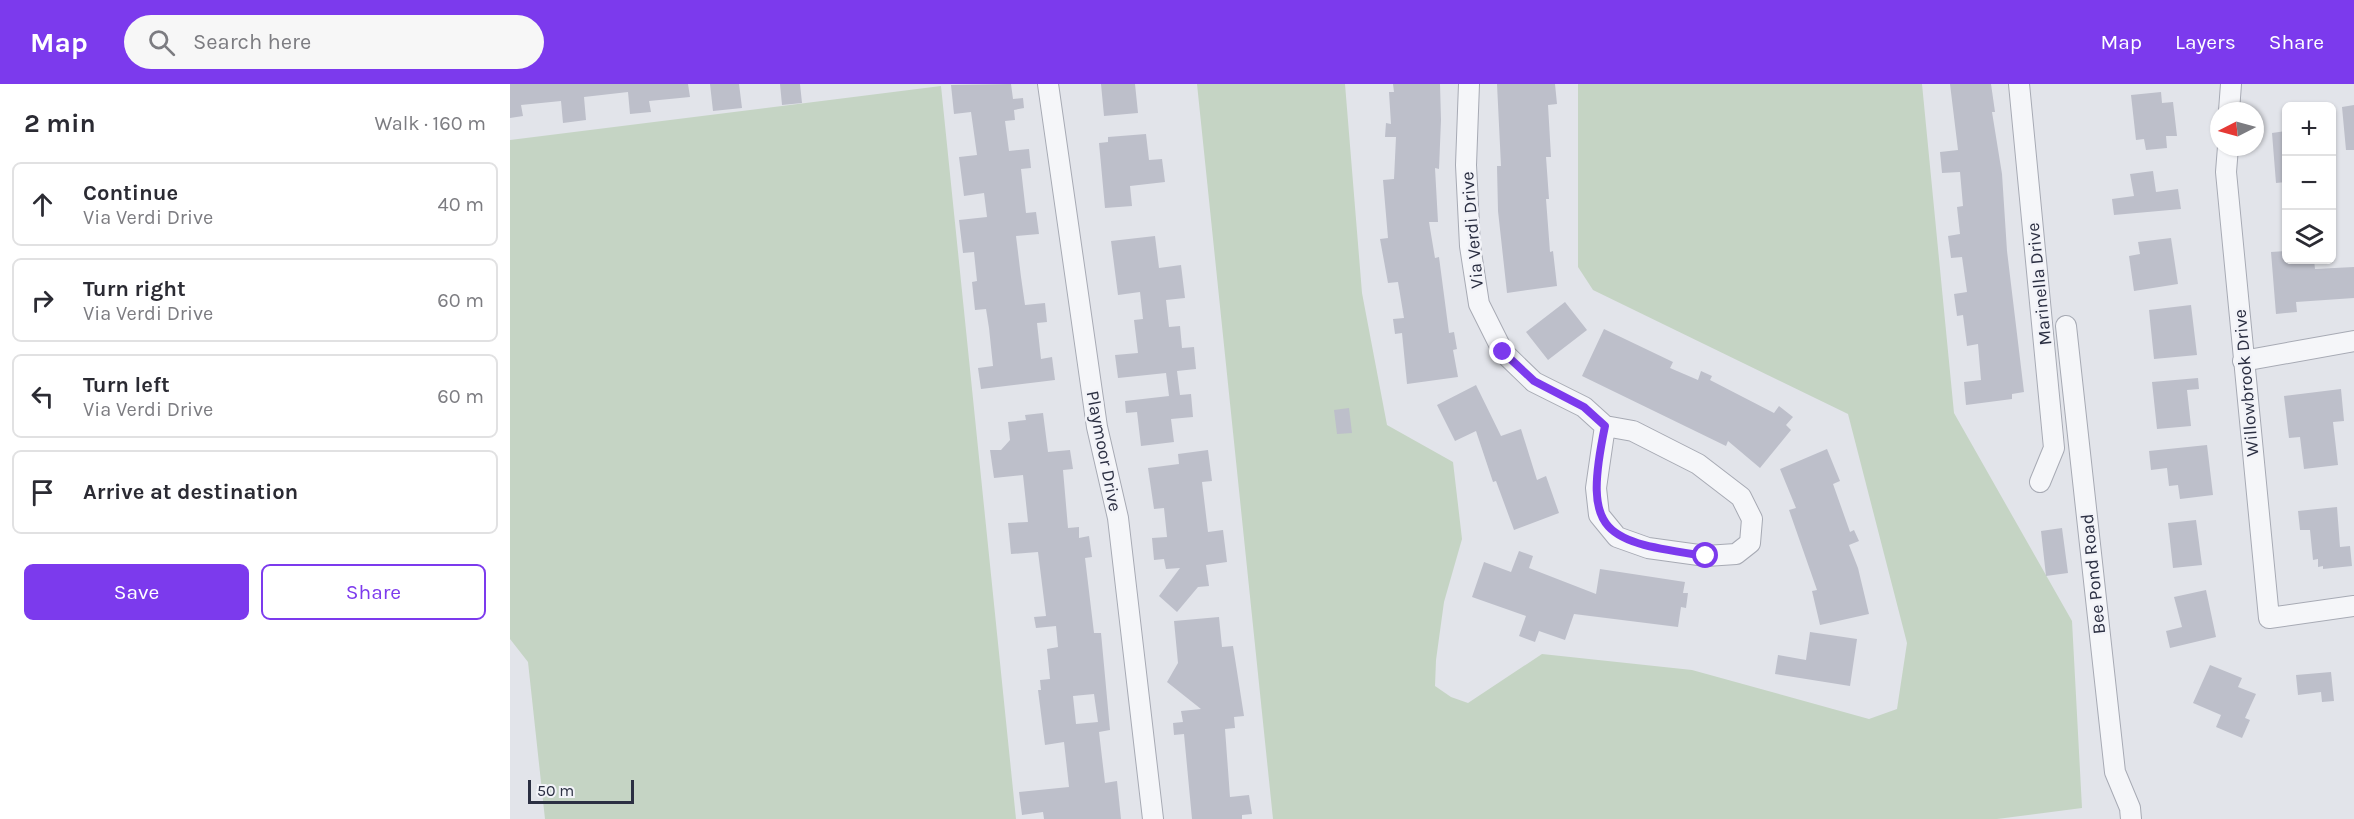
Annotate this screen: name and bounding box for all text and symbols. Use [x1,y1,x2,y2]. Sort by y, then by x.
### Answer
search box [124,15,544,69]
text: Map [30,26,88,59]
icon: search [145,26,178,59]
text: Search here [193,29,311,55]
text: Map [2100,30,2142,54]
text: Layers [2175,30,2236,54]
text: Share [2269,30,2324,54]
north arrow [2210,102,2264,156]
map controls [2282,102,2336,264]
button: + [2282,102,2336,156]
text: 2 min [24,108,96,139]
text: Walk · 160 m [374,112,486,135]
button: − [2282,156,2336,210]
street label: Via Verdi Drive [1456,171,1488,289]
text: Continue [83,180,178,206]
icon: ahead [26,188,59,221]
text: 40 m [438,193,484,216]
text: Via Verdi Drive [83,206,213,229]
button: layers [2282,210,2336,264]
street label: Marinella Drive [2022,221,2056,347]
text: Turn right [83,276,186,302]
icon: right [26,284,59,317]
text: 60 m [437,289,484,312]
text: Via Verdi Drive [83,302,213,325]
street label: Willowbrook Drive [2229,308,2263,458]
route end [1489,338,1515,364]
text: Turn left [83,372,170,398]
icon: left [26,380,59,413]
text: 60 m [437,385,484,408]
street label: Playmoor Drive [1082,389,1126,513]
text: Via Verdi Drive [83,398,213,421]
icon: arrive [26,476,59,509]
text: Arrive at destination [83,479,298,505]
street label: Bee Pond Road [2076,513,2110,635]
route start [1692,542,1718,568]
button: Save [24,564,249,620]
button: Share [261,564,486,620]
scale bar [528,777,634,804]
text: 50 m [537,781,574,800]

